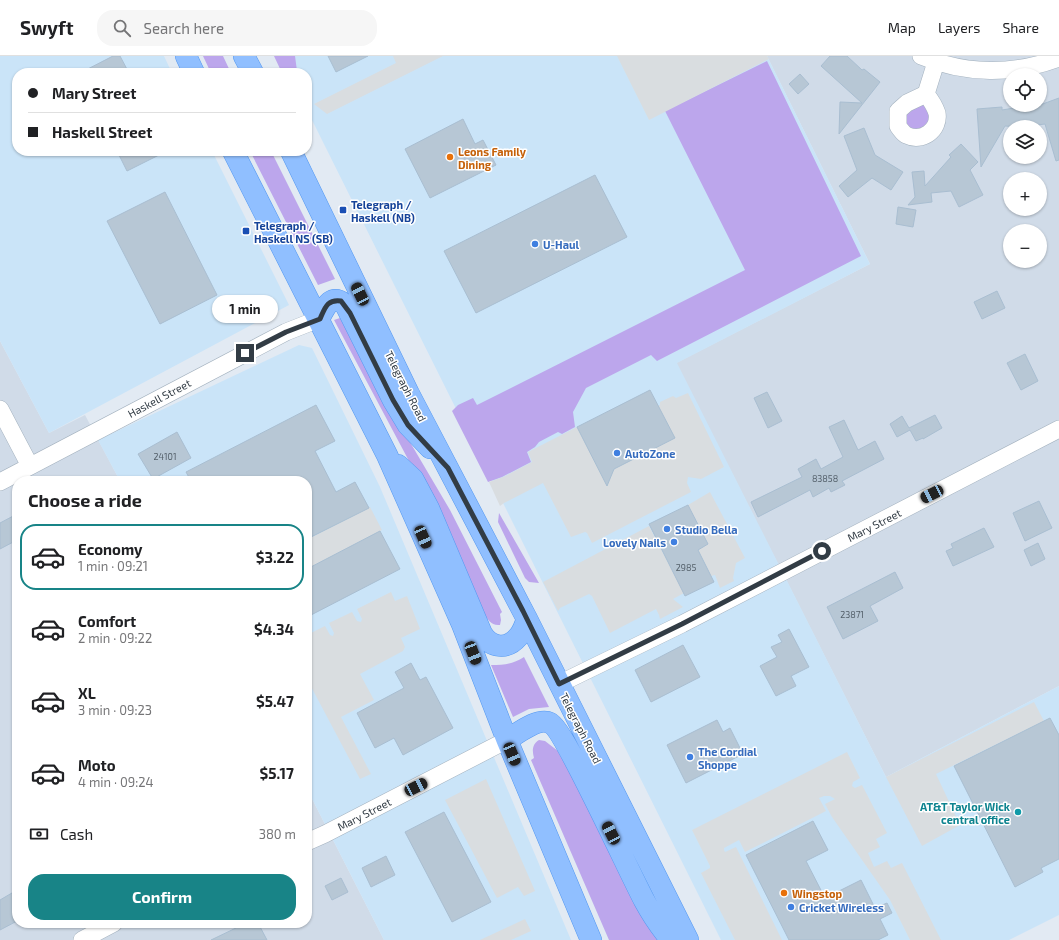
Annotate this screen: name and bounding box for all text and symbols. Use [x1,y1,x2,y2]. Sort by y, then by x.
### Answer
search box [97,10,377,46]
text: Swyft [20,16,73,39]
icon: search [111,17,133,39]
text: Search here [143,19,224,37]
text: Map [888,19,916,36]
text: Layers [938,19,980,36]
text: Share [1002,19,1039,36]
map controls [1003,68,1047,268]
button: locate [1003,68,1047,112]
text: Mary Street [52,84,136,102]
button: layers [1003,120,1047,164]
text: Haskell Street [52,123,152,141]
place label: Leons Family Dining [458,145,527,171]
marker: Leons Family Dining [445,152,455,162]
button: + [1003,172,1047,216]
place label: Telegraph / Haskell (NB) [351,198,415,224]
marker: Telegraph / Haskell (NB) [338,205,348,215]
place label: Telegraph / Haskell NS (SB) [254,219,333,245]
button: − [1003,224,1047,268]
marker: Telegraph / Haskell NS (SB) [241,226,251,236]
place label: U-Haul [543,238,579,251]
marker: U-Haul [530,239,540,249]
car [349,281,371,307]
callout: 1 min [212,295,278,323]
text: 1 min [229,301,261,317]
route end [236,344,254,362]
street label: Telegraph Road [383,349,429,423]
street label: Haskell Street [125,376,193,420]
place label: AutoZone [625,447,675,460]
marker: AutoZone [612,448,622,458]
house number: 24101 [153,451,177,462]
house number: 83858 [812,473,838,484]
car [919,483,945,505]
text: Choose a ride [28,489,142,511]
street label: Mary Street [845,506,903,544]
place label: Studio Bella [675,523,738,536]
car [413,524,433,550]
marker: Studio Bella [662,524,672,534]
place label: Lovely Nails [603,536,666,550]
marker: Lovely Nails [669,537,679,547]
icon: car [30,539,66,575]
text: Economy [78,540,143,558]
route start [813,542,831,560]
text: $3.22 [256,548,294,566]
text: 1 min · 09:21 [78,558,148,574]
house number: 2985 [676,562,696,573]
house number: 23871 [840,609,864,620]
icon: car [30,611,66,647]
text: Comfort [78,612,136,630]
text: $4.34 [254,620,294,638]
text: 2 min · 09:22 [78,630,152,646]
car [463,640,483,666]
icon: car [30,683,66,719]
text: XL [78,684,96,702]
street label: Telegraph Road [558,691,604,765]
text: $5.47 [256,692,294,710]
text: 3 min · 09:23 [78,702,152,718]
car [502,741,522,767]
place label: The Cordial Shoppe [698,745,757,771]
marker: The Cordial Shoppe [685,752,695,762]
icon: car [30,755,66,791]
text: Moto [78,756,116,774]
text: $5.17 [260,764,294,782]
text: 4 min · 09:24 [78,774,154,790]
car [403,776,429,798]
street label: Mary Street [335,795,393,833]
place label: AT&T Taylor Wick central office [920,800,1011,826]
marker: AT&T Taylor Wick central office [1013,807,1023,817]
car [600,820,622,846]
icon: cash [28,823,50,845]
text: Cash [60,825,93,843]
text: 380 m [259,826,296,842]
button: Confirm [28,874,296,920]
place label: Wingstop [792,887,843,900]
marker: Wingstop [779,888,789,898]
place label: Cricket Wireless [799,901,884,914]
marker: Cricket Wireless [786,902,796,912]

